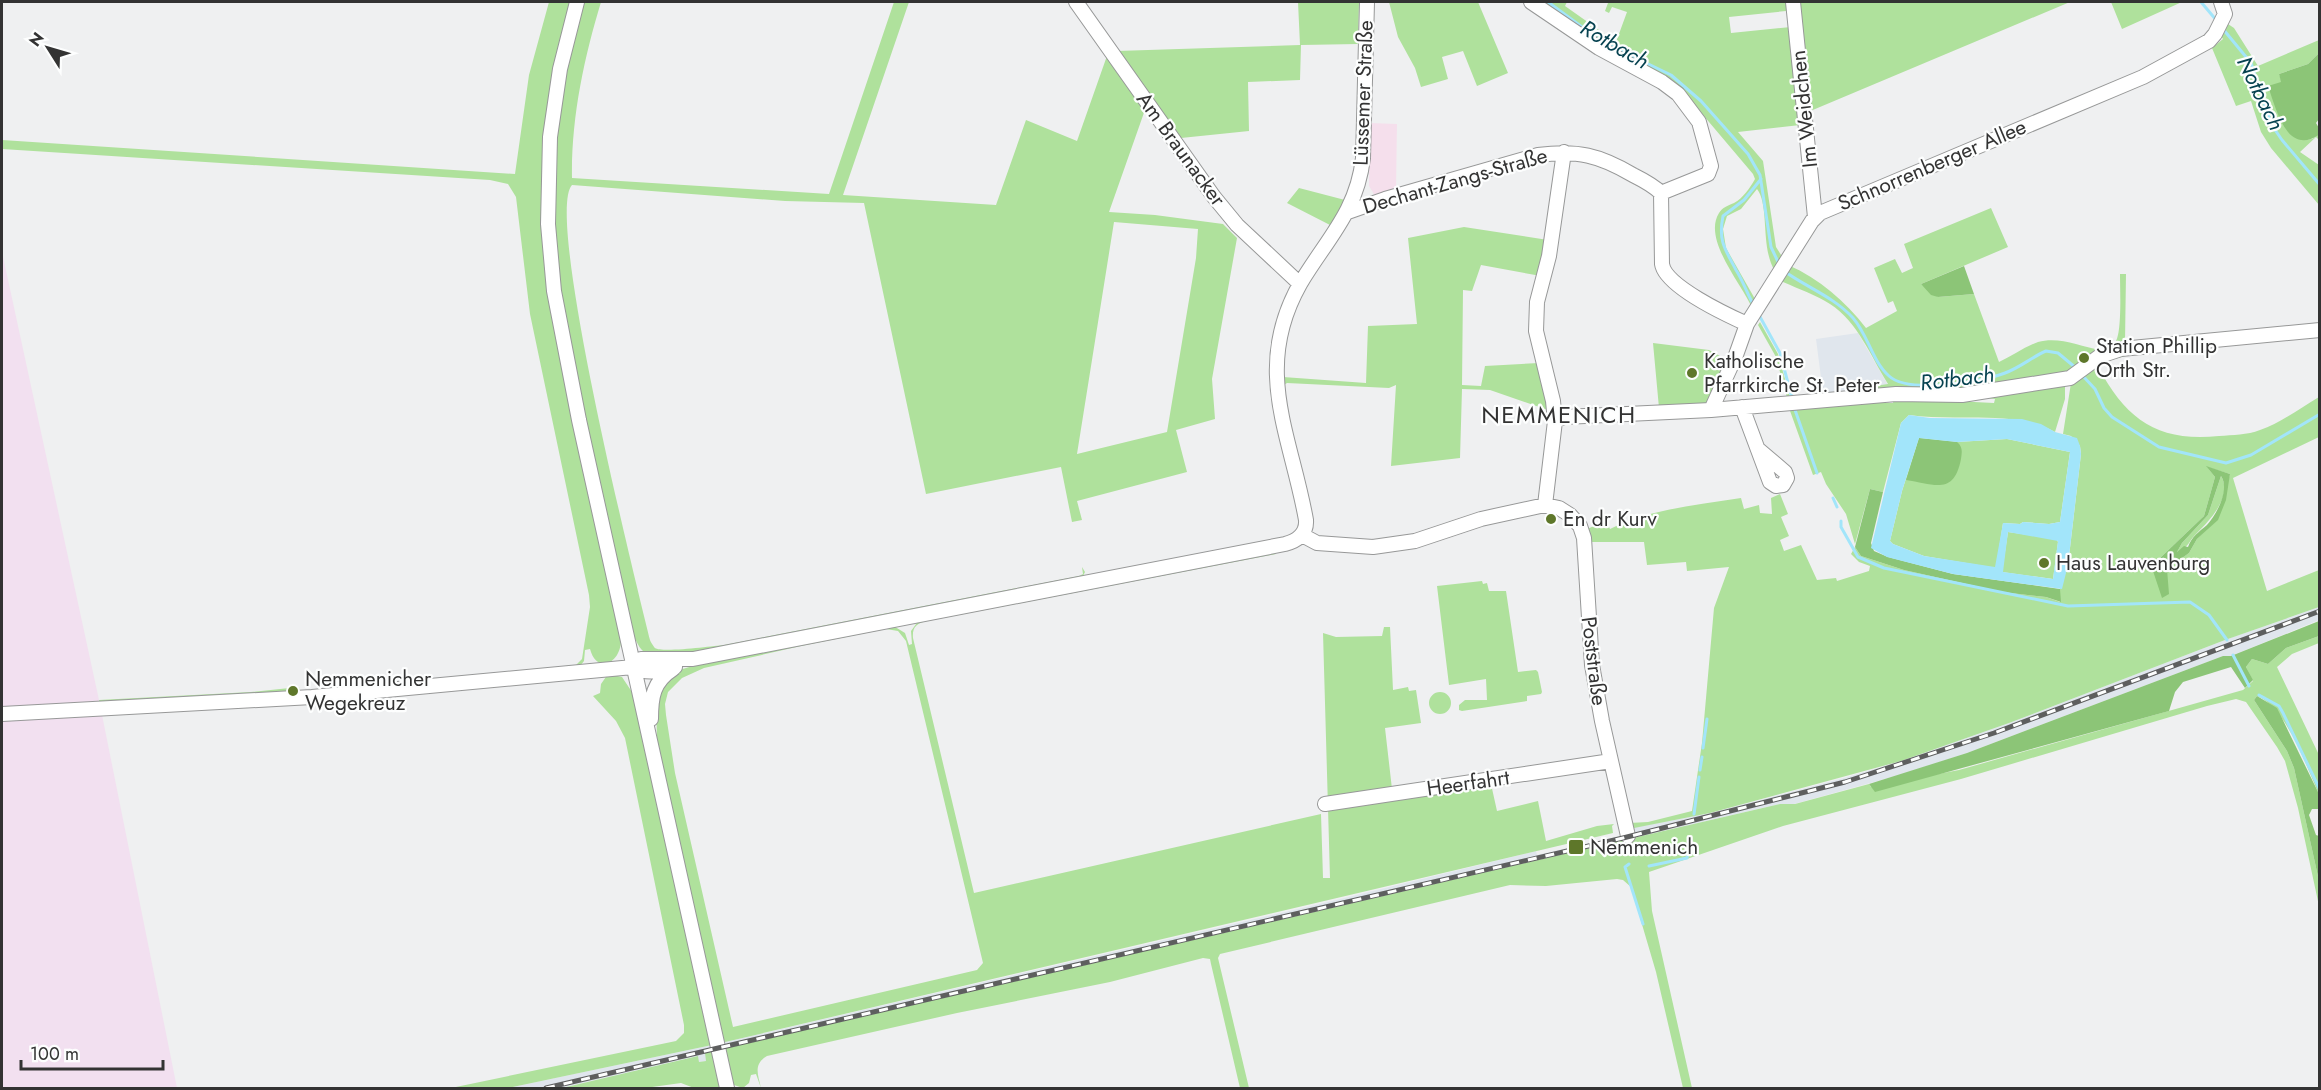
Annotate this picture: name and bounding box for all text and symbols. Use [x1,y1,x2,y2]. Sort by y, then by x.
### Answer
water label: Rotbach [1575,12,1655,76]
north arrow [18,18,78,78]
street label: Lüssemer Straße [1345,20,1381,166]
text: N [23,27,49,51]
street label: Im Weidchen [1783,49,1825,169]
water label: Notbach [2229,50,2293,136]
street label: Am Braunacker [1129,86,1233,213]
street label: Schnorrenberger Allee [1833,112,2031,218]
street label: Dechant-Zangs-Straße [1359,140,1551,222]
place label: Station Phillip Orth Str. [2096,331,2217,385]
place label: Katholische Pfarrkirche St. Peter [1704,346,1880,400]
marker: Station Phillip Orth Str. [2077,351,2091,365]
water label: Rotbach [1918,358,1996,398]
marker: Katholische Pfarrkirche St. Peter [1685,366,1699,380]
district label: NEMMENICH [1481,397,1637,432]
place label: En dr Kurv [1563,504,1657,534]
marker: En dr Kurv [1544,512,1558,526]
place label: Haus Lauvenburg [2056,548,2210,578]
marker: Haus Lauvenburg [2037,556,2051,570]
street label: Poststraße [1574,615,1614,707]
place label: Nemmenicher Wegekreuz [305,664,432,718]
marker: Nemmenicher Wegekreuz [286,684,300,698]
street label: Heerfahrt [1425,762,1511,804]
place label: Nemmenich [1590,832,1698,862]
marker: Nemmenich [1567,838,1585,856]
scale bar [21,1033,164,1071]
text: 100 m [30,1041,79,1067]

